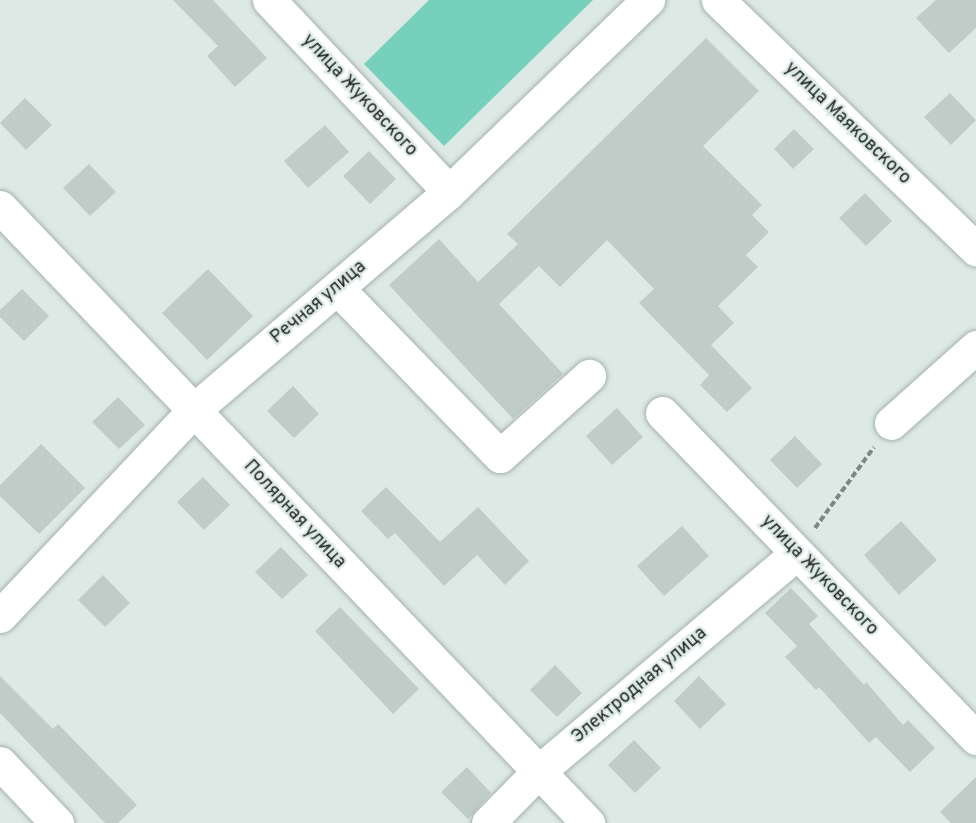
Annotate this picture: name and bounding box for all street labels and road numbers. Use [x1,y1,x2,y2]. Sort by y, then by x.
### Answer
street label: улица Жуковского [297,30,421,162]
street label: улица Маяковского [779,58,915,190]
street label: Речная улица [267,257,371,349]
street label: Полярная улица [238,456,350,574]
street label: улица Жуковского [756,511,882,641]
street label: Электродная улица [568,623,712,749]

